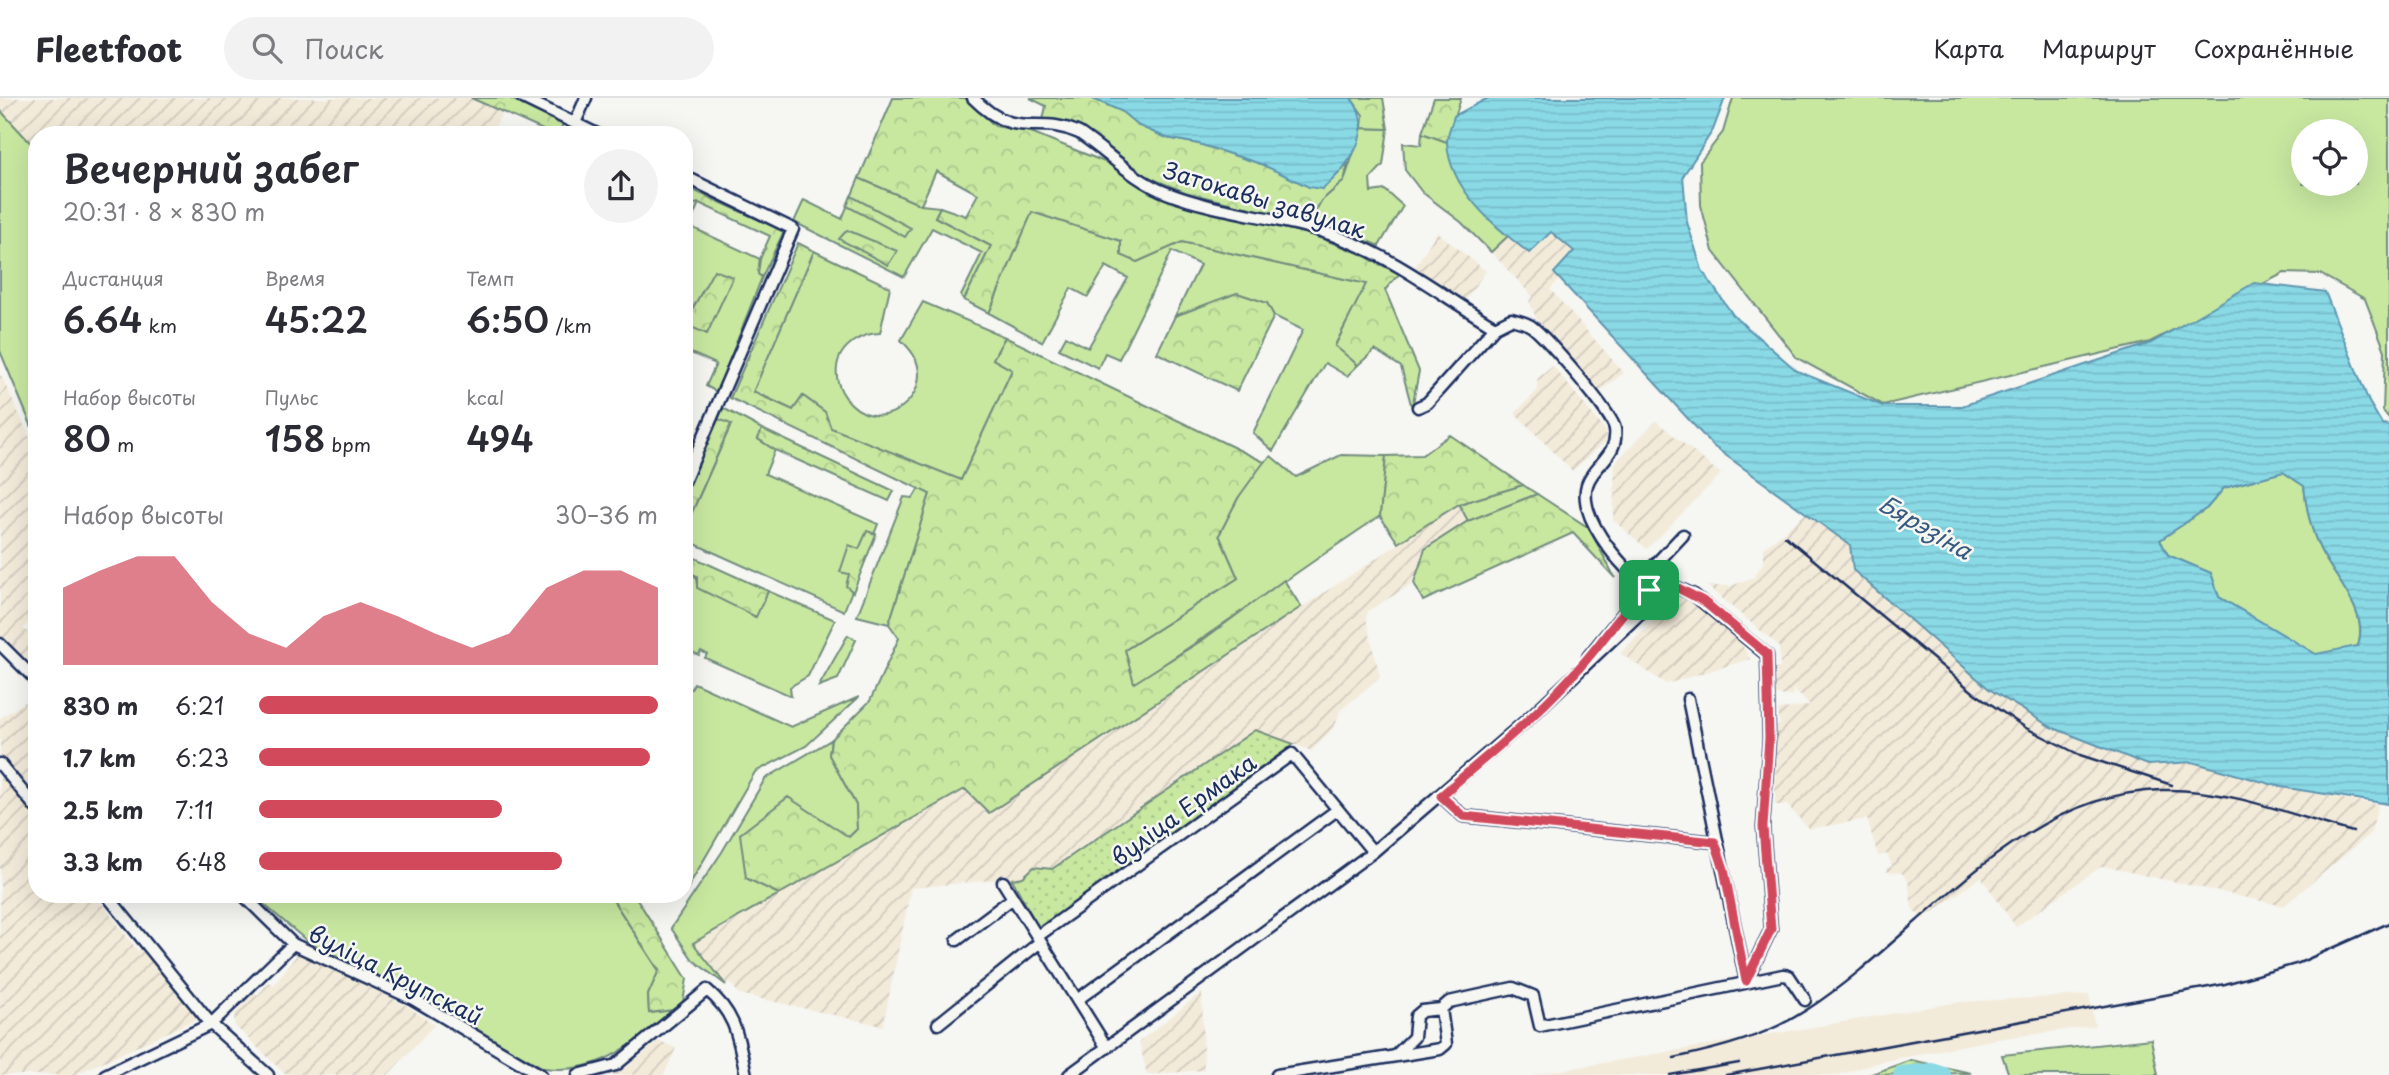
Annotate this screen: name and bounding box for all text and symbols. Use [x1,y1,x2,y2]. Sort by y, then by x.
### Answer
search box [224,17,714,80]
text: Fleetfoot [35,23,182,73]
icon: search [248,29,286,67]
text: Поиск [304,29,383,68]
text: Карта [1933,30,2004,66]
text: Маршрут [2042,30,2156,66]
text: Сохранённые [2194,30,2354,66]
map controls [2291,119,2368,196]
button: locate [2291,119,2368,196]
text: Вечерний забег [63,139,359,196]
button: share [584,149,658,223]
street label: Затокавы завулак [1160,152,1371,246]
text: 20:31 · 8 × 830 m [63,194,265,229]
text: Дистанция [63,264,164,292]
text: Время [265,264,325,292]
text: Темп [466,264,514,292]
text: 6.64 [63,292,142,345]
text: 45:22 [265,292,368,345]
text: 6:50 [466,292,549,345]
text: km [142,311,177,339]
text: /km [549,311,592,339]
text: Набор высоты [63,383,196,411]
text: Пульс [265,383,318,411]
text: kcal [466,383,504,411]
text: 80 [63,411,111,464]
text: 158 [265,411,325,464]
text: 494 [466,411,534,464]
text: m [111,430,134,458]
text: bpm [325,430,371,458]
water label: Бярэзіна [1872,485,1980,568]
text: Набор высоты [63,497,224,532]
text: 30–36 m [555,497,658,532]
pin [1619,560,1679,620]
icon: arrive [1630,571,1668,609]
text: 830 m [63,688,138,723]
text: 6:21 [175,688,224,723]
text: 1.7 km [63,740,136,775]
text: 6:23 [175,740,229,775]
street label: вуліца Ермака [1103,744,1263,874]
text: 2.5 km [63,792,143,827]
text: 7:11 [175,792,214,827]
text: 3.3 km [63,844,143,879]
text: 6:48 [175,844,227,879]
street label: вуліца Крупскай [303,915,489,1033]

